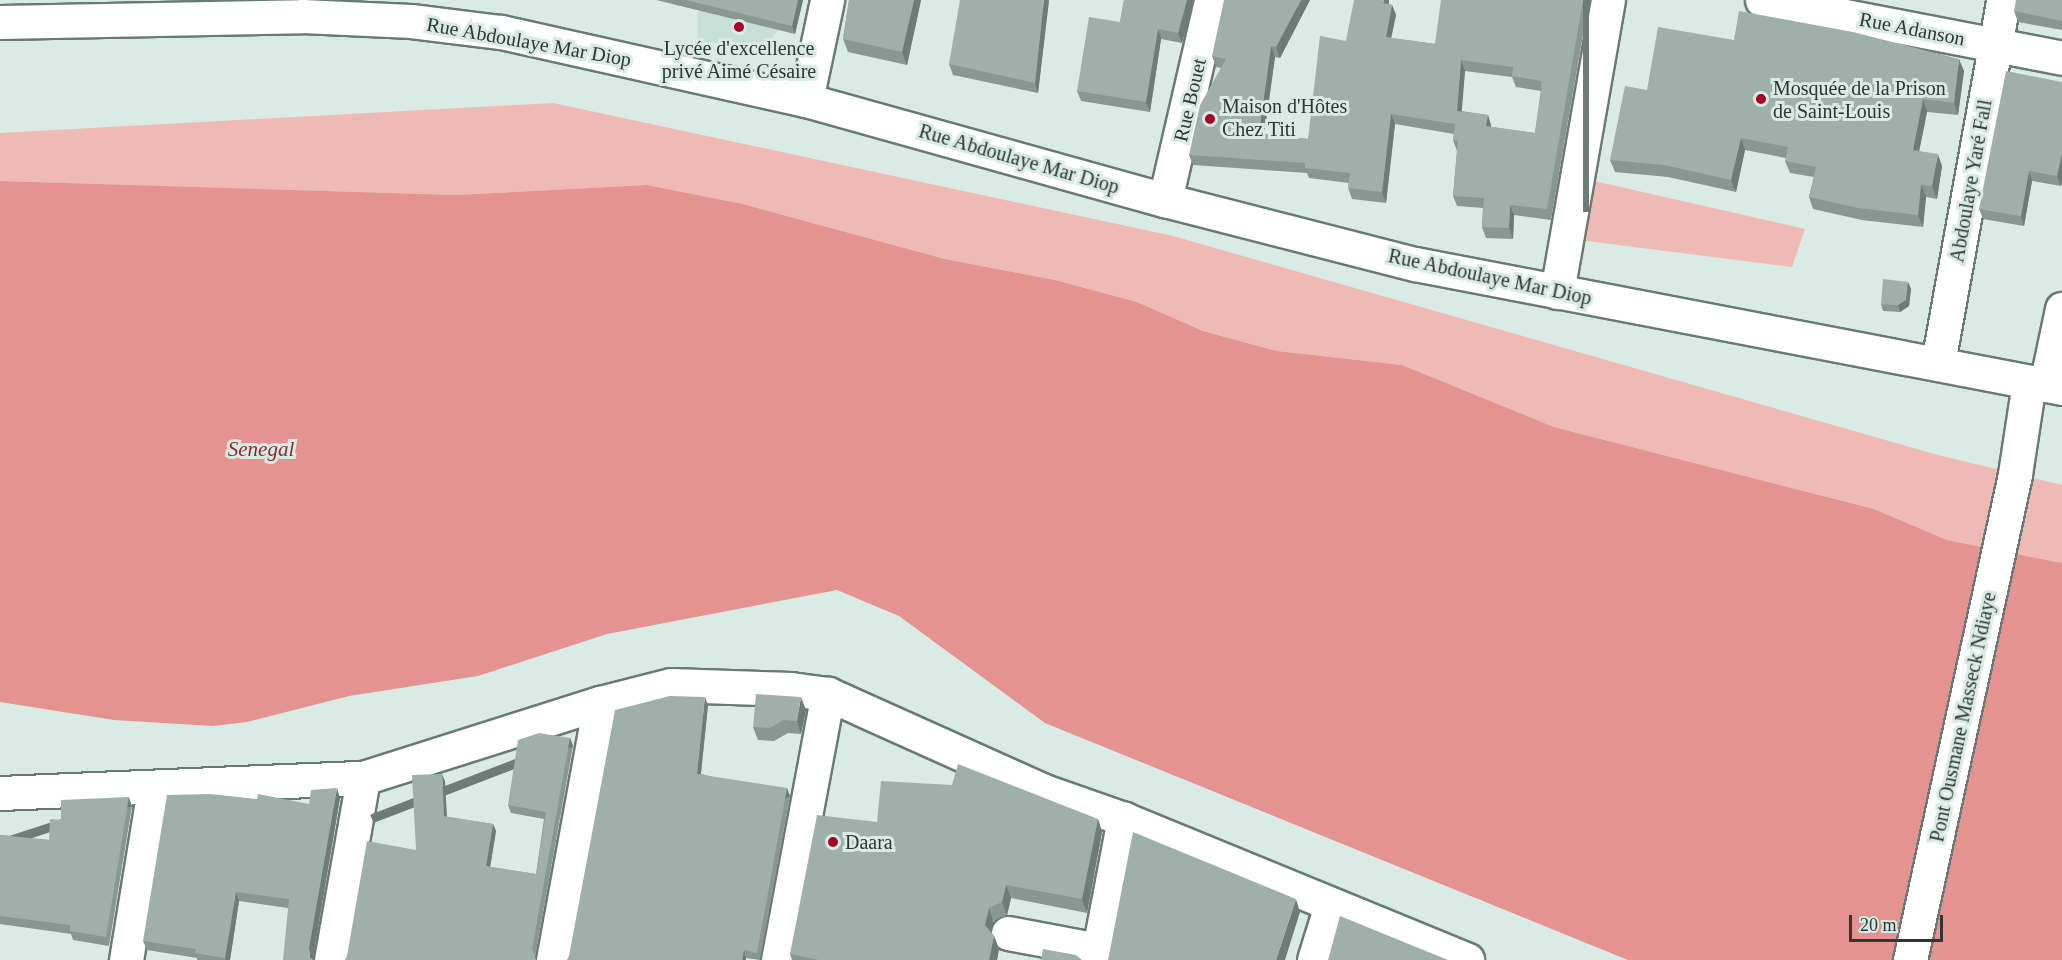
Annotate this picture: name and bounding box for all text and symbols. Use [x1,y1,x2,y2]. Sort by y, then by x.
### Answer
street label: Rue Adanson [1857,7,1967,51]
street label: Rue Abdoulaye Mar Diop [424,12,634,72]
marker: Lycée d'excellence privé Aimé Césaire [732,20,746,34]
place label: Lycée d'excellence privé Aimé Césaire [661,36,817,83]
street label: Rue Bouet [1169,56,1211,144]
place label: Mosquée de la Prison de Saint-Louis [1773,76,1946,123]
marker: Mosquée de la Prison de Saint-Louis [1754,92,1768,106]
place label: Maison d'Hôtes Chez Titi [1222,95,1347,142]
street label: Abdoulaye Yaré Fall [1945,97,1997,265]
marker: Maison d'Hôtes Chez Titi [1203,112,1217,126]
street label: Rue Abdoulaye Mar Diop [916,119,1122,199]
street label: Rue Abdoulaye Mar Diop [1386,244,1594,310]
water label: Senegal [228,436,294,462]
street label: Pont Ousmane Masseck Ndiaye [1925,590,2001,844]
place label: Daara [845,830,893,854]
marker: Daara [826,835,840,849]
scale bar [1852,903,1946,941]
text: 20 m [1860,915,1897,935]

